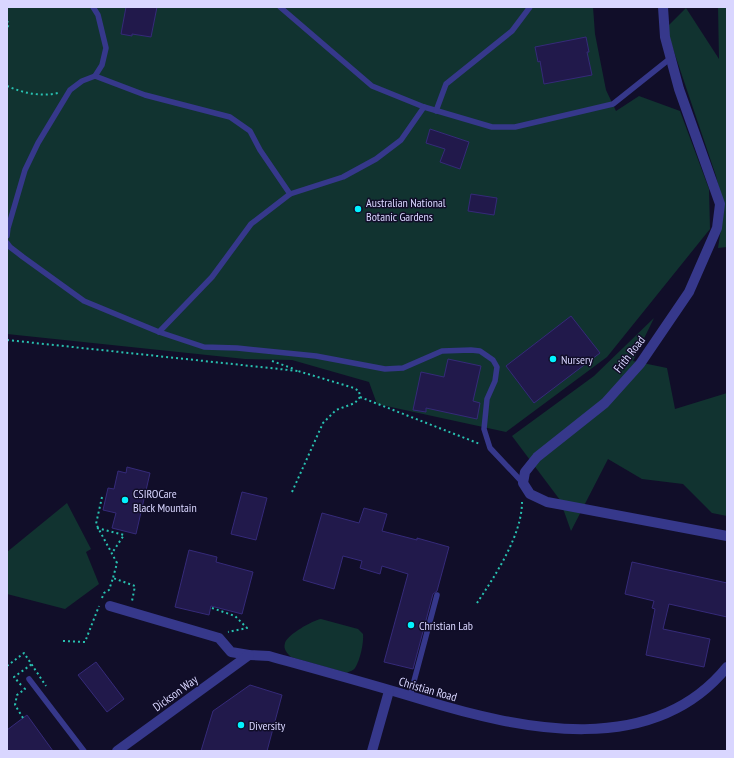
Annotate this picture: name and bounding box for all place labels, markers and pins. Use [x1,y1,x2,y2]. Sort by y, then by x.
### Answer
place label: Australian National Botanic Gardens [366,195,446,224]
marker: Australian National Botanic Gardens [353,204,363,214]
place label: Nursery [561,352,593,367]
marker: Nursery [548,354,558,364]
place label: CSIROCare Black Mountain [133,486,197,515]
marker: CSIROCare Black Mountain [120,495,130,505]
place label: Christian Lab [419,618,473,633]
marker: Christian Lab [406,620,416,630]
place label: Diversity [249,718,286,733]
marker: Diversity [236,720,246,730]

